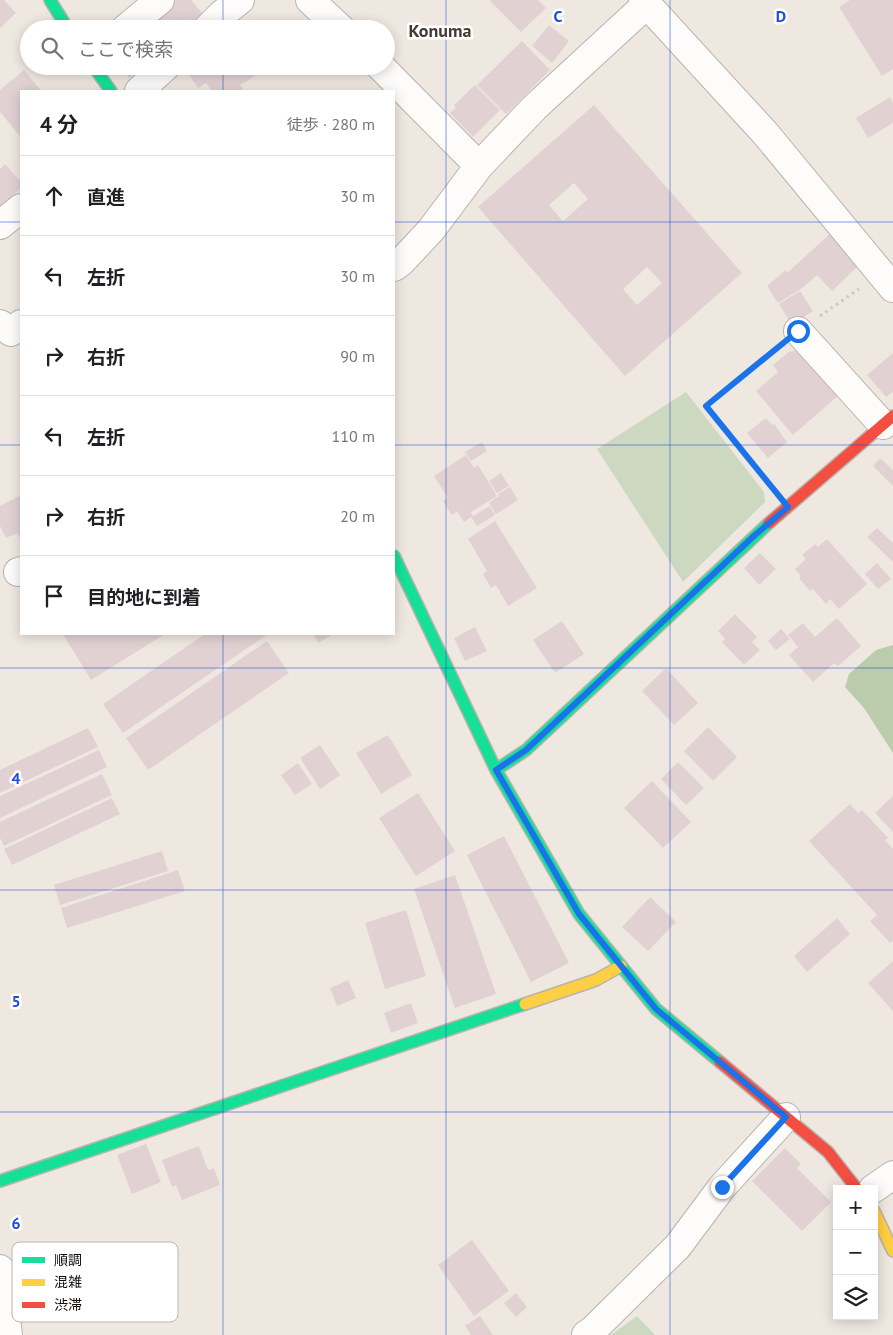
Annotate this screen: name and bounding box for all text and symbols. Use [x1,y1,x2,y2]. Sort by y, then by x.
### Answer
text: C [554,6,563,26]
text: D [776,6,786,26]
district label: Konuma [409,19,472,42]
search box [20,20,395,75]
icon: search [38,34,66,62]
text: ここで検索 [78,37,173,61]
text: 4 分 [40,111,78,138]
text: 徒歩 · 280 m [287,114,375,134]
icon: ahead [40,182,68,210]
text: 直進 [87,185,125,209]
text: 30 m [340,186,375,206]
icon: left [40,262,68,290]
text: 左折 [87,265,125,289]
text: 30 m [340,266,375,286]
route start [787,320,810,343]
icon: right [40,342,68,370]
text: 右折 [87,345,125,369]
text: 90 m [340,346,375,366]
icon: left [40,422,68,450]
text: 左折 [87,425,125,449]
text: 110 m [332,426,375,446]
icon: right [40,502,68,530]
text: 右折 [87,505,125,529]
text: 20 m [340,506,375,526]
icon: arrive [40,582,68,610]
text: 目的地に到着 [87,585,201,609]
text: 4 [11,768,21,788]
text: 5 [11,991,21,1011]
route end [711,1176,734,1199]
map controls [833,1185,878,1320]
button: + [833,1185,878,1230]
text: 6 [11,1213,21,1233]
button: − [833,1230,878,1275]
legend [12,1242,178,1322]
text: 順調 [54,1251,82,1269]
text: 混雑 [54,1273,82,1291]
button: layers [833,1275,878,1320]
text: 渋滞 [54,1296,82,1314]

